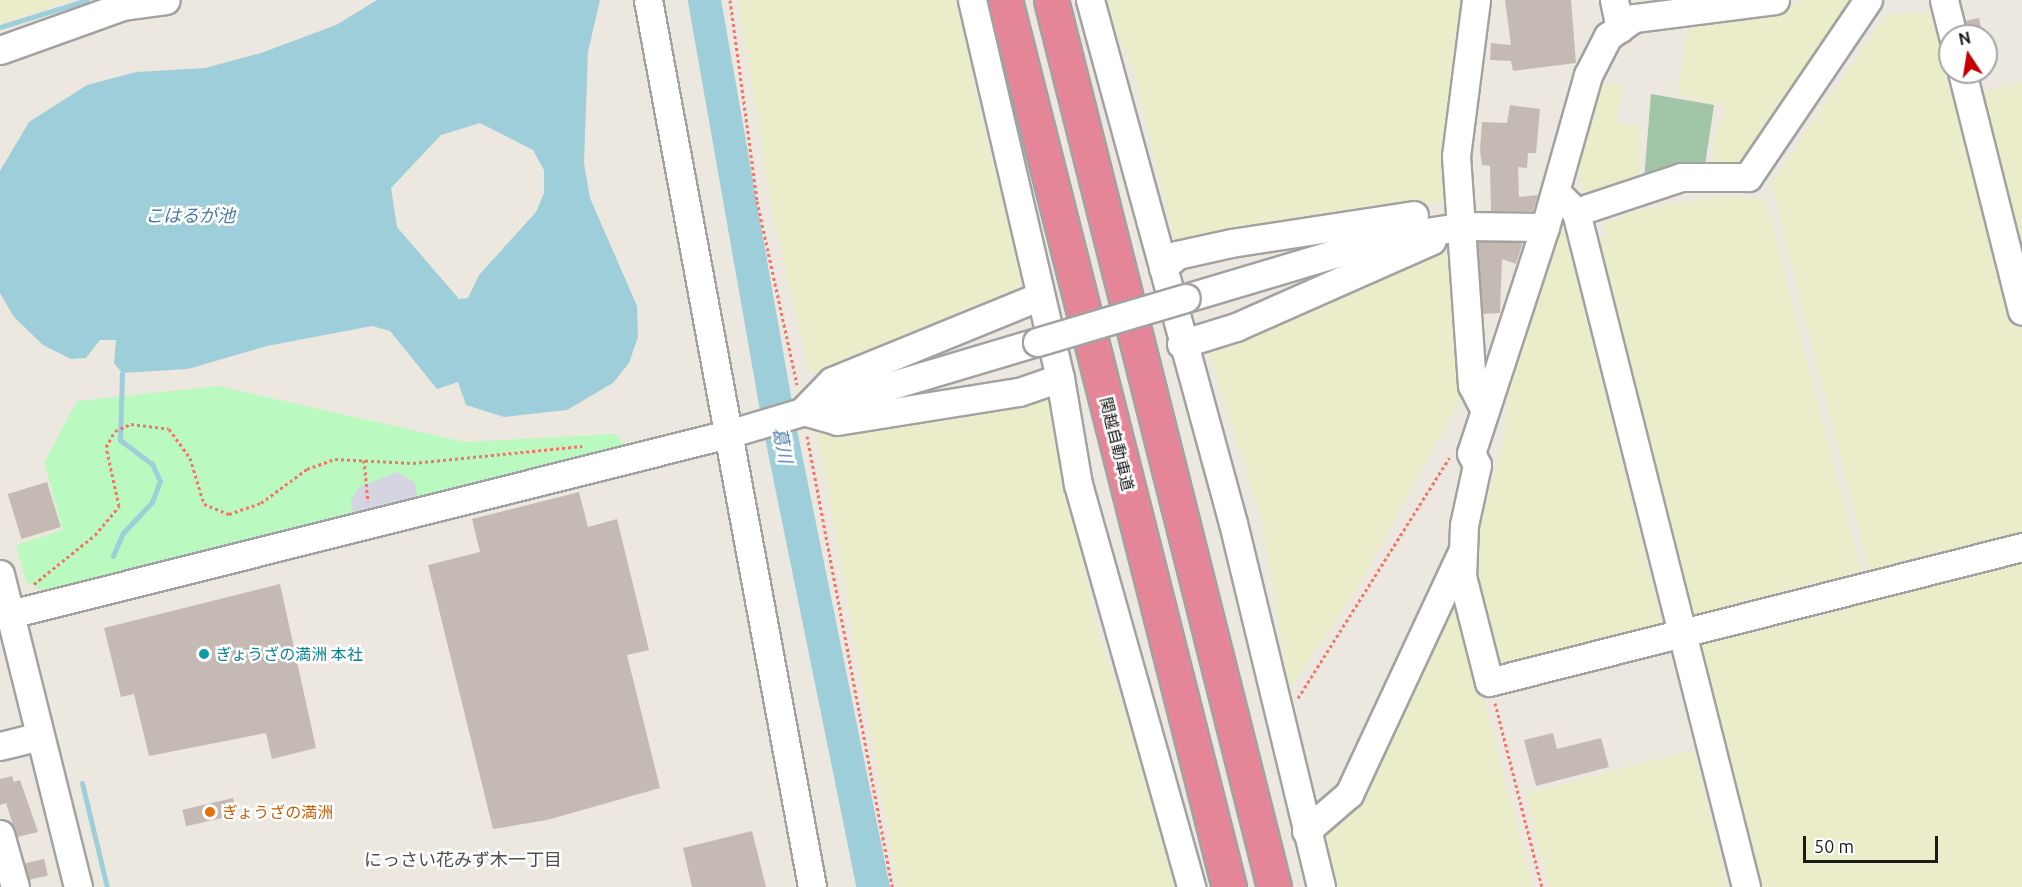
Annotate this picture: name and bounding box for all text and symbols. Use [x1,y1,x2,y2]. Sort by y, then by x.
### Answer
north arrow [1938,24,1998,84]
text: N [1957,28,1972,48]
water label: こはるが池 [145,204,235,226]
street label: 関越自動車道 [1096,395,1138,493]
water label: 葛川 [769,425,797,465]
place label: ぎょうざの満洲 本社 [216,644,364,664]
marker: ぎょうざの満洲 本社 [197,647,211,661]
place label: ぎょうざの満洲 [222,802,334,822]
marker: ぎょうざの満洲 [203,805,217,819]
scale bar [1806,824,1941,862]
text: 50 m [1814,836,1854,856]
district label: にっさい花みず木一丁目 [364,848,562,870]

